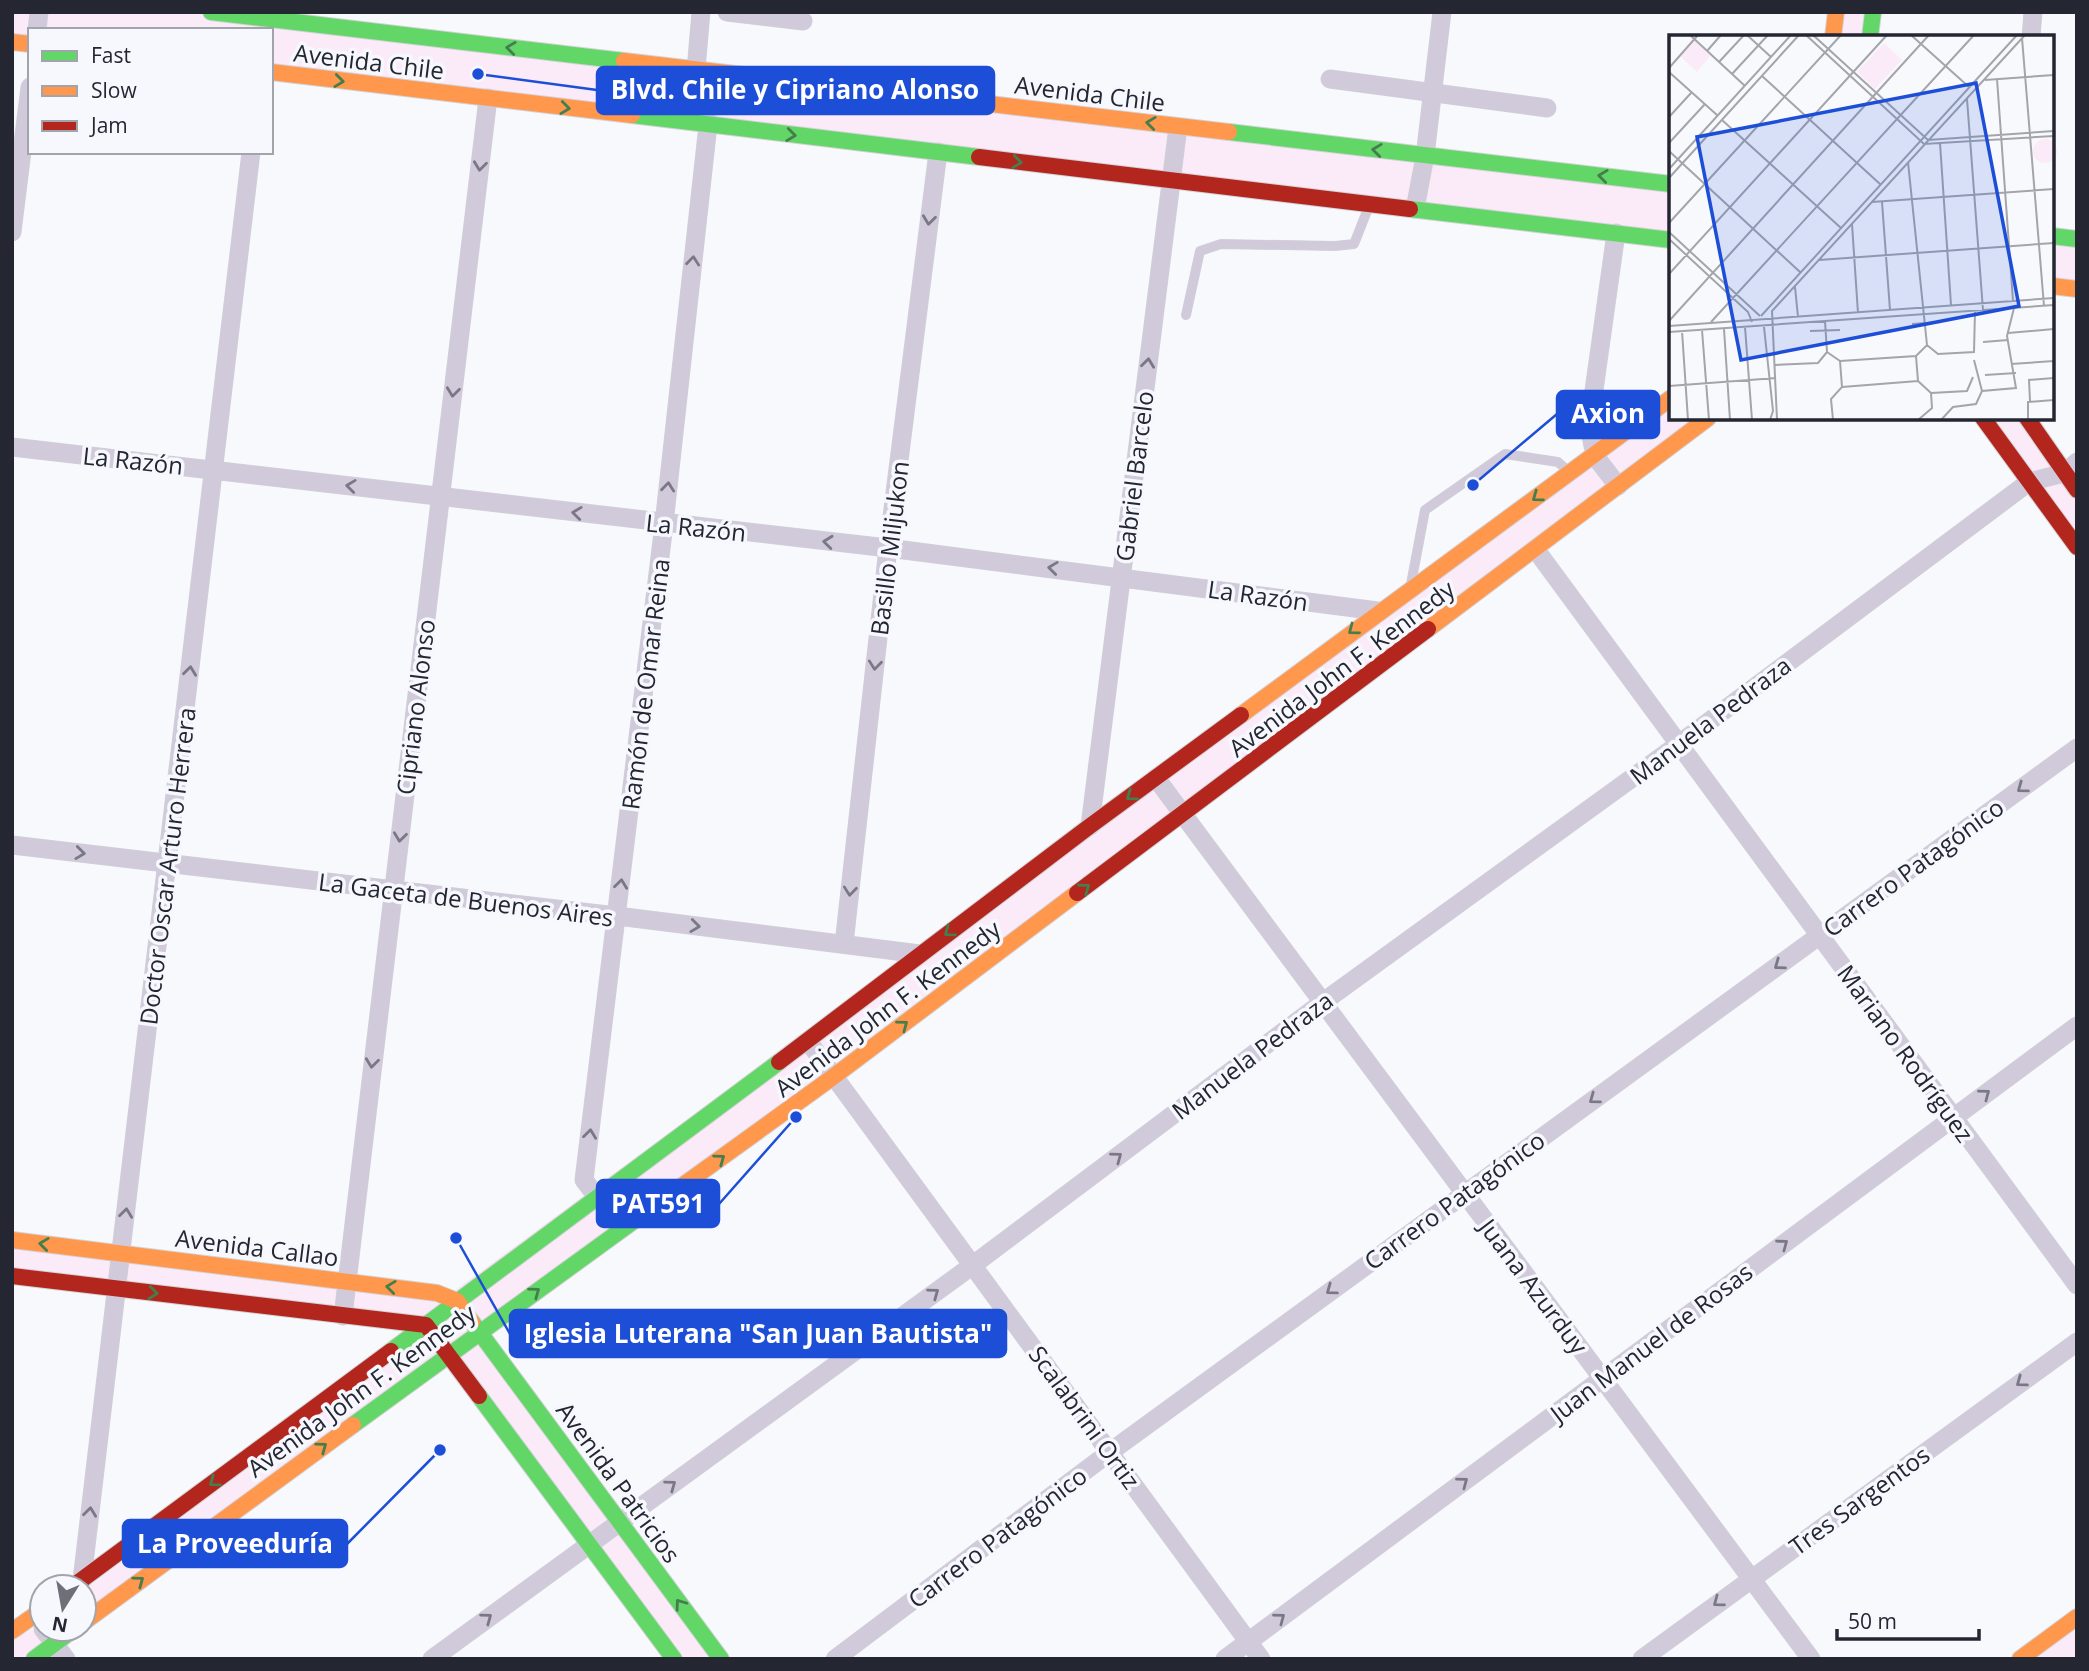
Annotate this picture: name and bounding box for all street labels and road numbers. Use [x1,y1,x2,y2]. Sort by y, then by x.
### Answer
street label: Avenida Chile [292,35,446,87]
street label: Avenida Chile [1013,67,1167,119]
street label: Gabriel Barcelo [1107,389,1161,563]
street label: La Razón [81,438,185,482]
street label: Basillo Miljukon [862,459,916,637]
street label: La Razón [644,505,748,549]
street label: Ramón de Omar Reina [613,557,677,811]
street label: La Razón [1206,572,1310,618]
street label: Avenida John F. Kennedy [1221,572,1461,764]
street label: Cipriano Alonso [388,617,442,797]
street label: Manuela Pedraza [1623,649,1797,791]
street label: Doctor Oscar Arturo Herrera [131,705,203,1027]
street label: Carrero Patagónico [1816,790,2010,944]
street label: La Gaceta de Buenos Aires [317,865,615,933]
street label: Avenida John F. Kennedy [767,912,1007,1104]
street label: Mariano Rodríguez [1830,958,1982,1148]
street label: Manuela Pedraza [1165,984,1339,1126]
street label: Carrero Patagónico [1357,1123,1551,1277]
street label: Juana Azurduy [1471,1210,1596,1361]
street label: Avenida Callao [174,1221,340,1273]
street label: Juan Manuel de Rosas [1541,1255,1759,1430]
street label: Avenida John F. Kennedy [240,1295,483,1484]
street label: Scalabrini Ortiz [1022,1339,1148,1495]
street label: Avenida Patricios [549,1395,689,1569]
street label: Tres Sargentos [1782,1438,1936,1562]
street label: Carrero Patagónico [901,1459,1093,1615]

